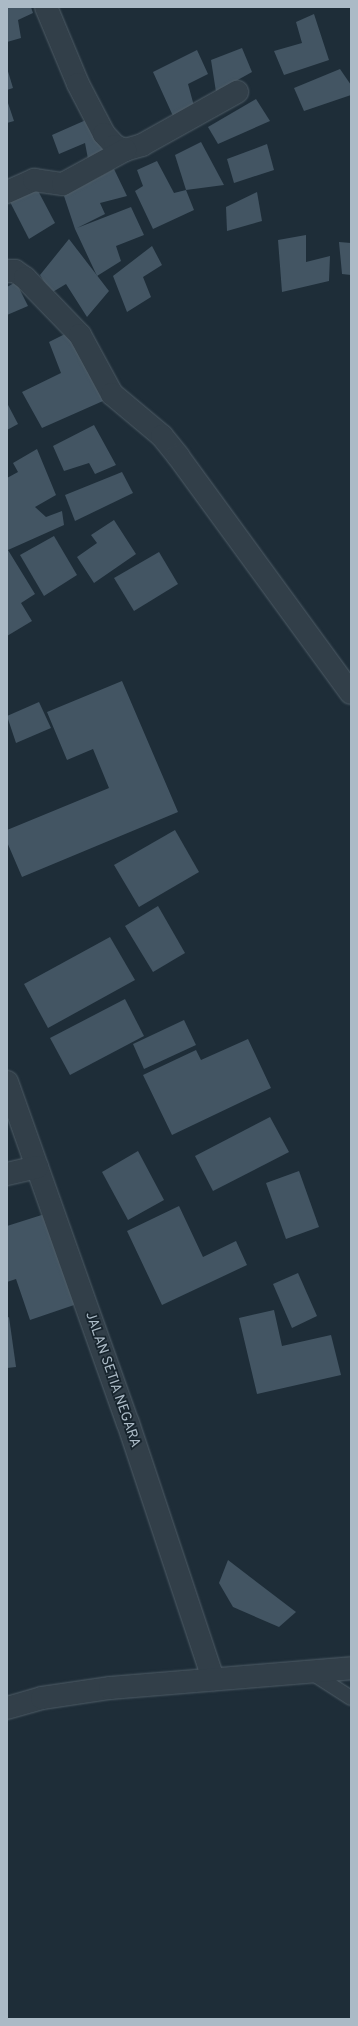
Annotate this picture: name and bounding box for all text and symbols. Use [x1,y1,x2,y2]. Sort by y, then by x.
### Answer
street label: JALAN SETIA NEGARA [81,1310,143,1450]

